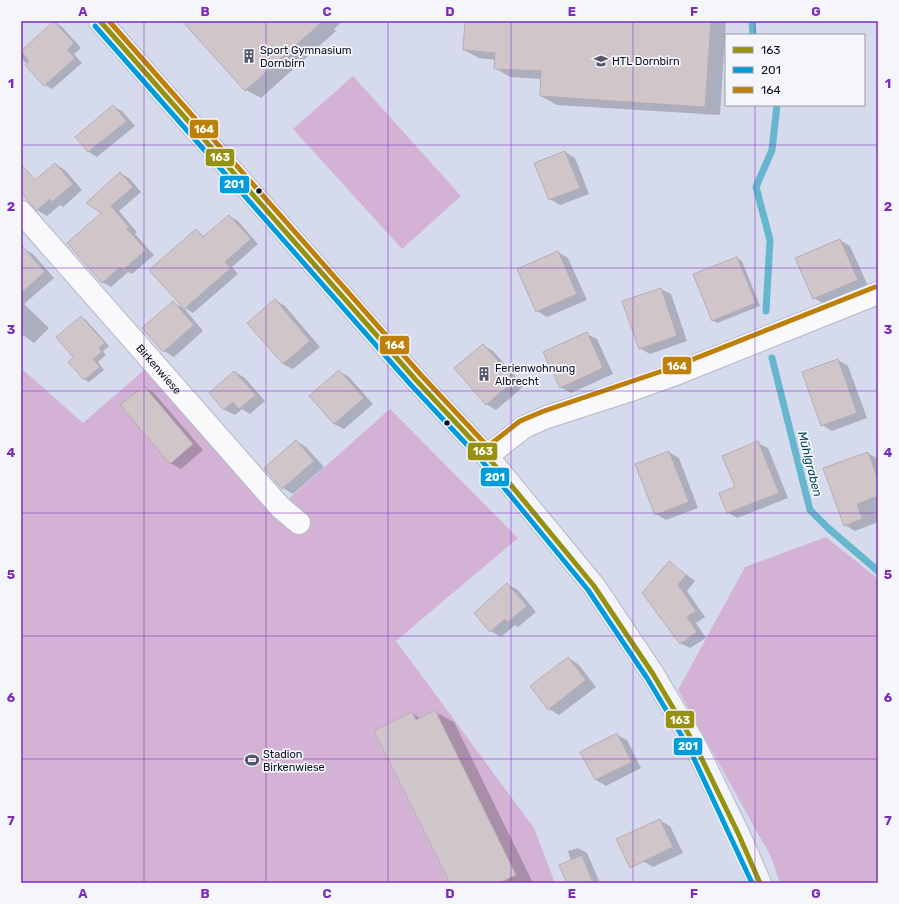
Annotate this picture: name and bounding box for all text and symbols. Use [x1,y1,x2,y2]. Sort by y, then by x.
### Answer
text: A [78,4,88,19]
text: B [200,4,210,19]
text: C [322,4,332,19]
text: D [445,4,455,19]
text: E [568,4,576,19]
text: F [690,4,698,19]
text: G [811,4,821,19]
legend [725,34,865,106]
text: 163 [761,43,781,57]
place label: Sport Gymnasium Dornbirn [260,44,352,70]
building icon: Sport Gymnasium Dornbirn [241,48,257,64]
school or university icon: HTL Dornbirn [593,53,609,69]
place label: HTL Dornbirn [612,55,680,68]
text: 201 [761,63,781,77]
text: 1 [8,76,14,91]
text: 1 [885,76,891,91]
text: 164 [761,83,781,97]
line badge: 164 [189,119,219,139]
text: 164 [194,123,215,136]
line badge: 163 [205,148,235,167]
text: 163 [210,151,230,164]
line badge: 201 [219,175,250,194]
text: 201 [224,178,244,191]
unlabelled marker [254,186,264,196]
text: 2 [7,199,15,214]
text: 2 [884,199,892,214]
text: 3 [7,322,16,337]
text: 3 [884,322,893,337]
line badge: 164 [379,335,410,355]
text: 164 [385,339,406,352]
street label: Birkenwiese [133,342,184,397]
line badge: 164 [662,356,692,375]
text: 164 [667,360,688,373]
place label: Ferienwohnung Albrecht [495,362,575,388]
building icon: Ferienwohnung Albrecht [476,366,492,382]
unlabelled marker [442,418,452,428]
water label: Mühlgraben [795,430,825,498]
line badge: 163 [467,442,498,461]
text: 4 [7,445,16,460]
text: 163 [473,445,493,458]
text: 4 [884,445,893,460]
line badge: 201 [480,467,510,487]
text: 201 [485,471,505,484]
text: 5 [7,567,15,582]
text: 5 [884,567,892,582]
text: 6 [7,690,16,705]
text: 6 [884,690,893,705]
line badge: 163 [665,710,695,729]
text: 163 [670,714,690,727]
line badge: 201 [673,737,703,756]
text: 201 [678,740,698,753]
place label: Stadion Birkenwiese [263,748,325,774]
sports icon: Stadion Birkenwiese [244,752,260,768]
text: 7 [7,813,15,828]
text: 7 [884,813,892,828]
text: A [78,886,88,901]
text: B [200,886,210,901]
text: C [322,886,332,901]
text: D [445,886,455,901]
text: E [568,886,576,901]
text: F [690,886,698,901]
text: G [811,886,821,901]

